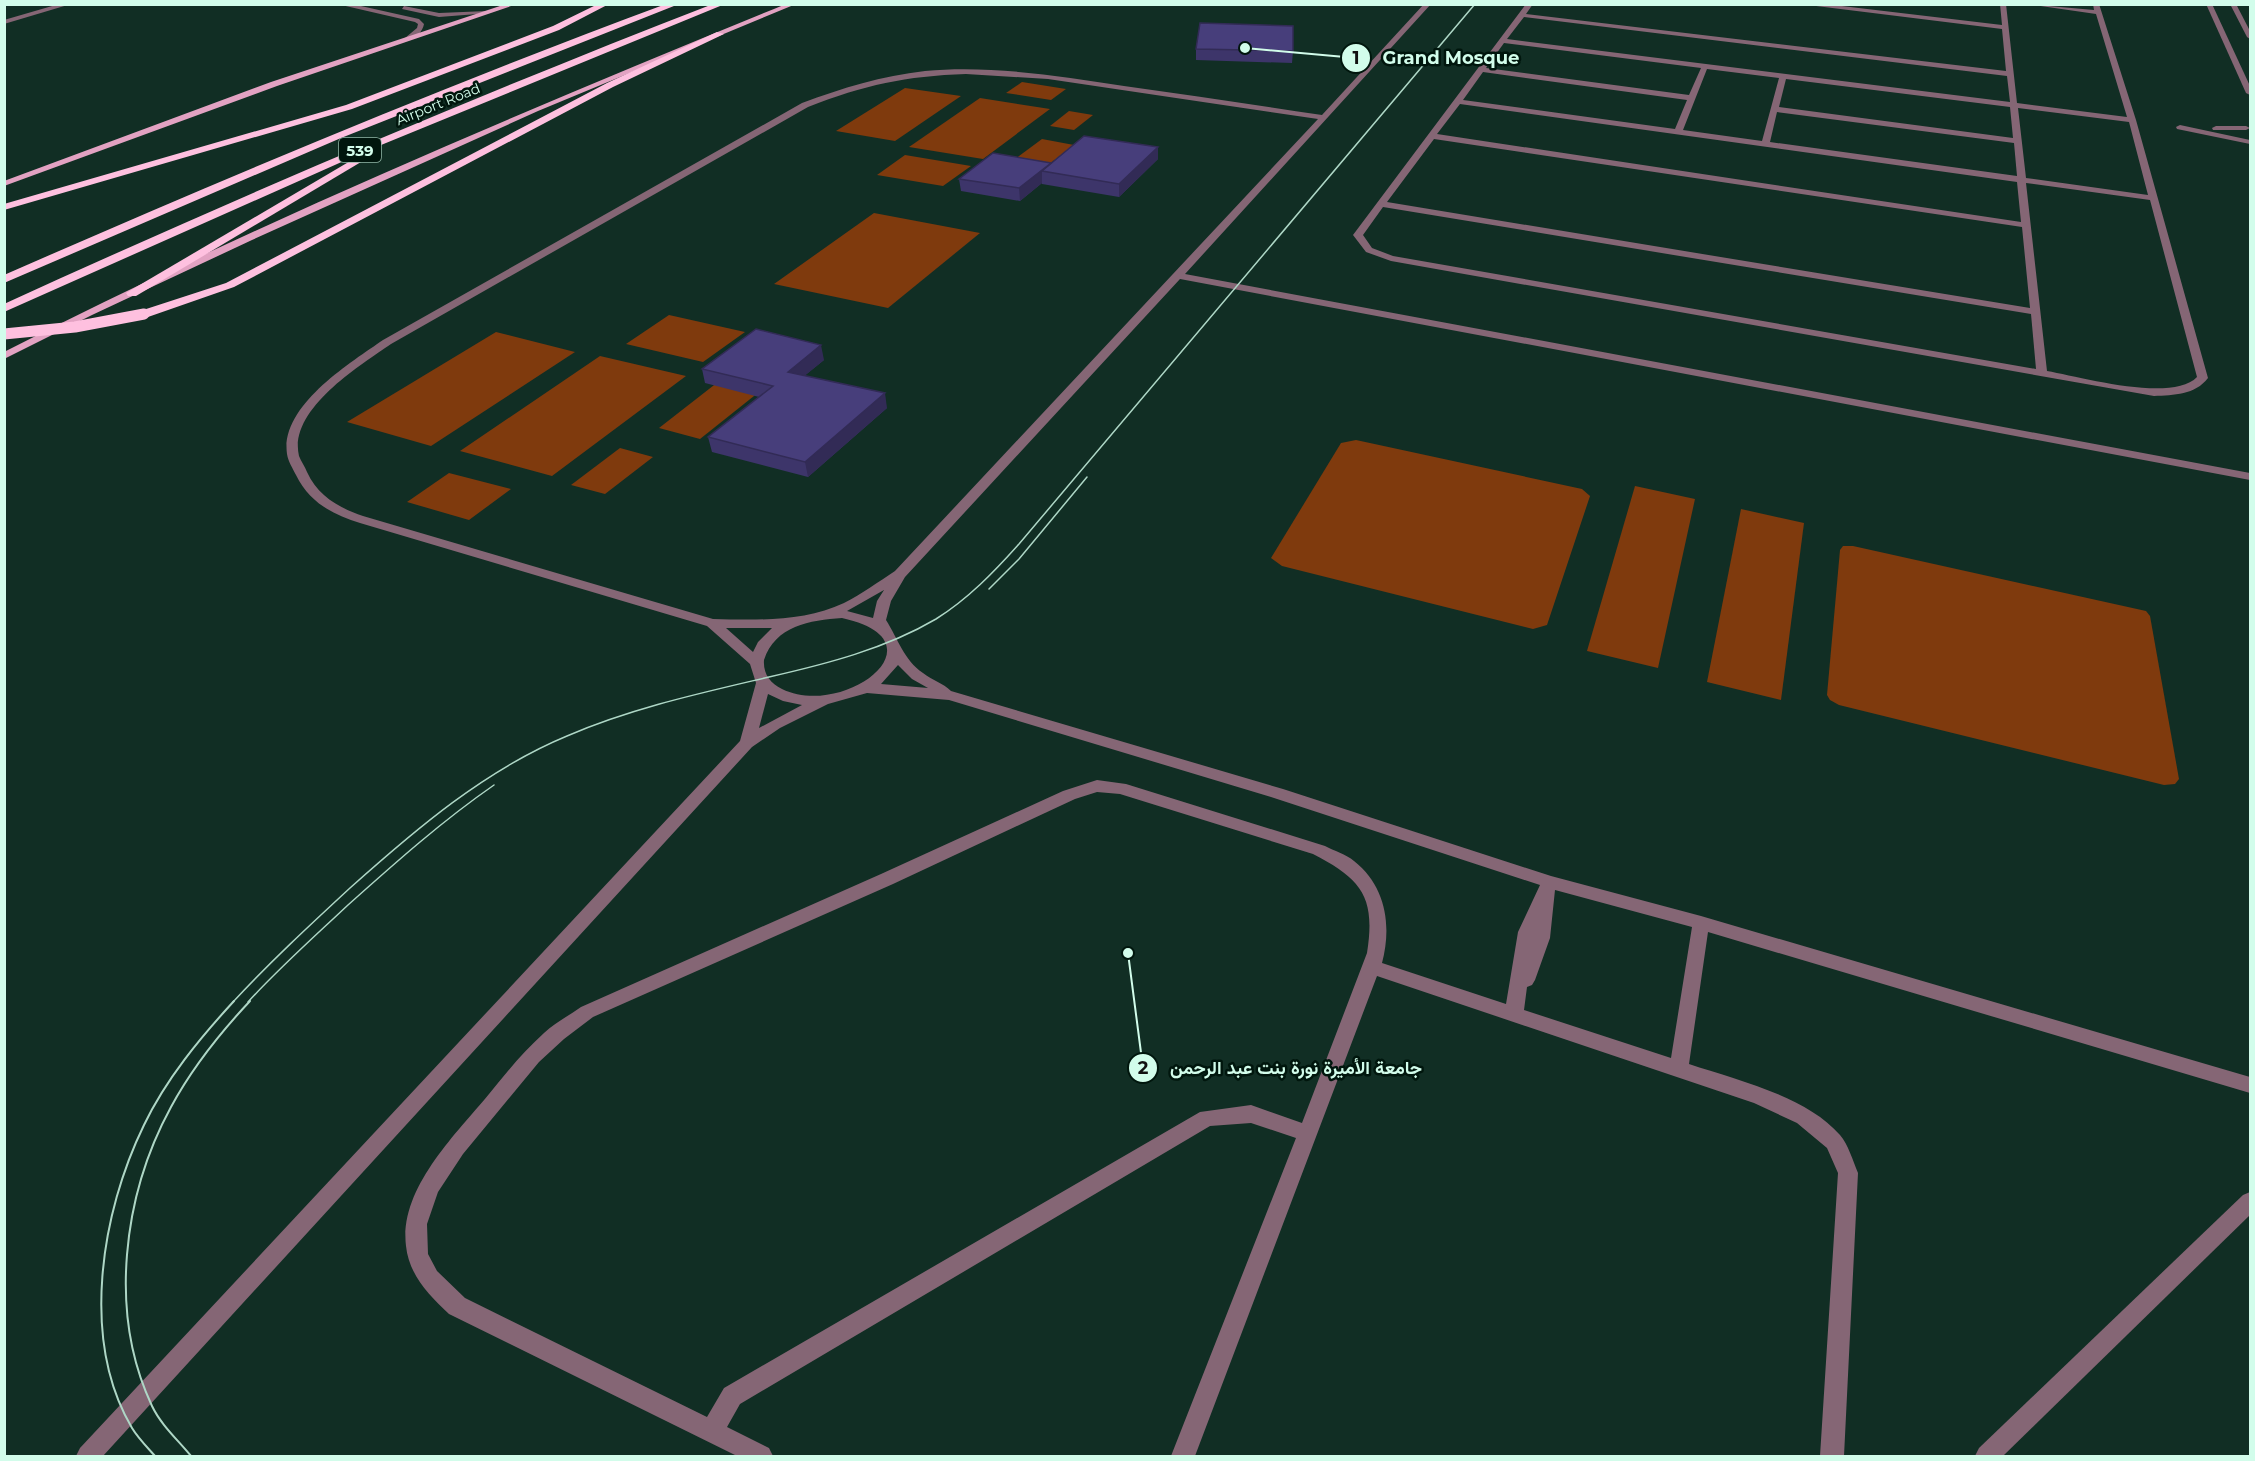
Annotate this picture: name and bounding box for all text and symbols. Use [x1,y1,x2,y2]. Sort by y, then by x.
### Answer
callout: Grand Mosque [1341,40,1532,76]
text: 1 [1352,47,1360,69]
text: Grand Mosque [1383,47,1519,69]
street label: Airport Road [393,79,483,129]
road number: 539 [339,138,381,162]
callout: جامعة الأميرة نورة بنت عبد الرحمن [1128,1050,1434,1086]
text: 2 [1138,1057,1149,1079]
text: جامعة الأميرة نورة بنت عبد الرحمن [1170,1057,1422,1079]

